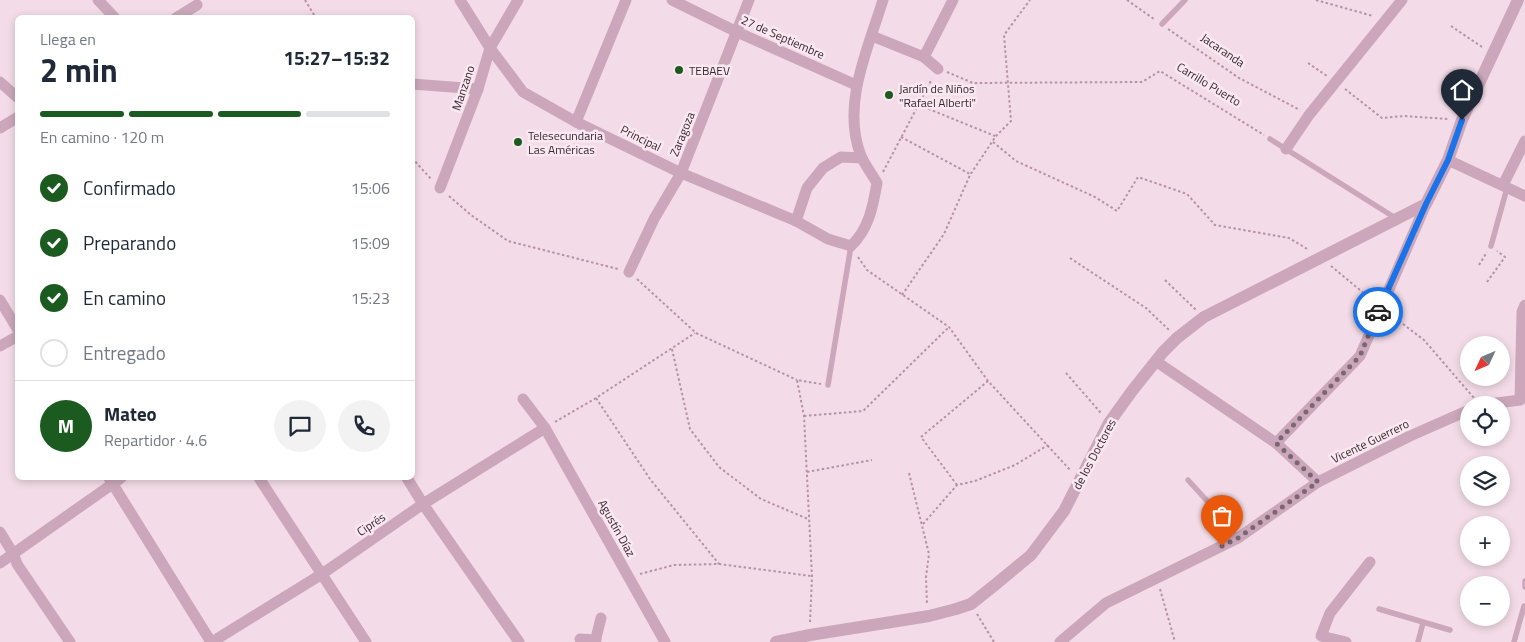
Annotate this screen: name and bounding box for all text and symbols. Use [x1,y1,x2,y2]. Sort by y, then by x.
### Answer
street label: 27 de Septiembre [738,10,828,64]
text: Llega en [40,27,96,51]
street label: Jacaranda [1197,28,1249,72]
text: 15:27–15:32 [283,43,390,72]
text: 2 min [40,46,118,94]
street label: Carrillo Puerto [1173,57,1245,111]
place label: TEBAEV [689,61,730,80]
street label: Manzano [446,63,480,113]
marker: TEBAEV [673,64,685,76]
pin [1441,69,1483,120]
icon: home [1448,76,1476,104]
place label: Jardín de Niños "Rafael Alberti" [899,79,976,112]
marker: Jardín de Niños "Rafael Alberti" [883,89,895,101]
street label: Zaragoza [664,109,700,159]
street label: Principal [617,120,665,156]
text: En camino · 120 m [40,125,164,149]
place label: Telesecundaria Las Américas [528,126,603,159]
marker: Telesecundaria Las Américas [512,136,524,148]
text: Confirmado [83,173,176,202]
icon: check [40,174,68,202]
text: 15:06 [351,176,390,200]
text: Preparando [83,228,176,257]
icon: check [40,229,68,257]
text: 15:09 [351,231,390,255]
text: En camino [83,283,166,312]
icon: check [40,284,68,312]
text: 15:23 [351,286,390,310]
courier [1353,287,1403,337]
icon: car [1364,298,1392,326]
north arrow [1460,336,1510,386]
map controls [1460,336,1510,626]
text: Entregado [83,338,166,367]
button: locate [1460,396,1510,446]
text: Mateo [104,399,157,428]
button: chat [274,400,326,452]
button: phone [338,400,390,452]
text: M [58,411,74,440]
street label: Vicente Guerrero [1328,414,1412,468]
street label: de los Doctores [1067,415,1121,493]
text: Repartidor · 4.6 [104,428,207,452]
button: layers [1460,456,1510,506]
pin [1201,495,1243,546]
street label: Agustín Díaz [593,496,641,560]
icon: bag [1208,502,1236,530]
street label: Ciprés [353,507,390,541]
button: + [1460,516,1510,566]
button: − [1460,576,1510,626]

